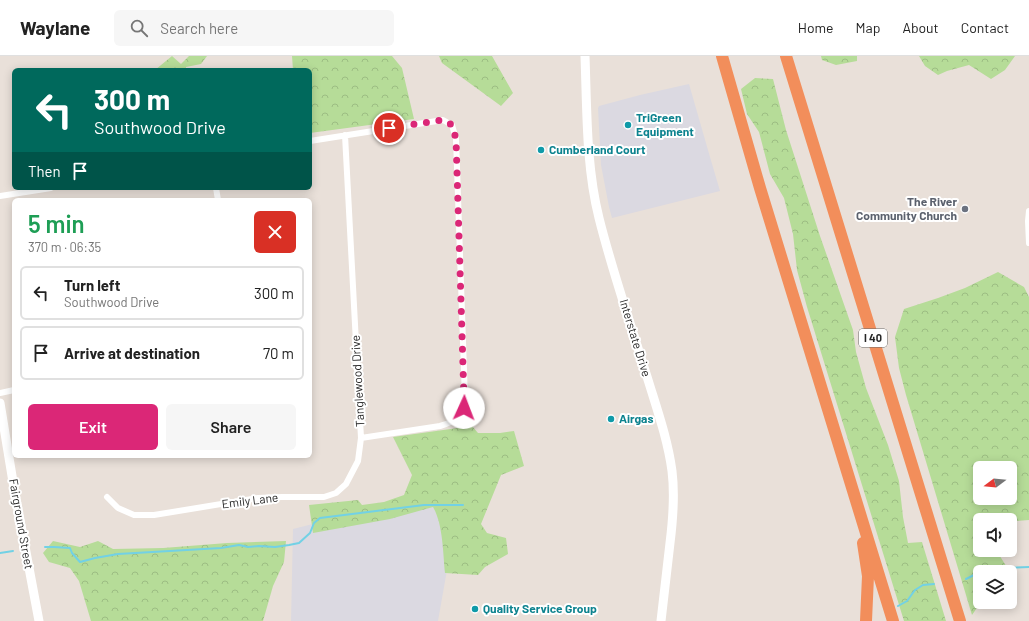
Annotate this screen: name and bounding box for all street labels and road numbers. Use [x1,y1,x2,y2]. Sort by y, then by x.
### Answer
street label: Interstate Drive [618,297,654,378]
road number: I 40 [859,329,887,347]
street label: Tanglewood Drive [348,335,366,427]
street label: Fairground Street [7,477,37,570]
street label: Emily Lane [221,490,279,510]

